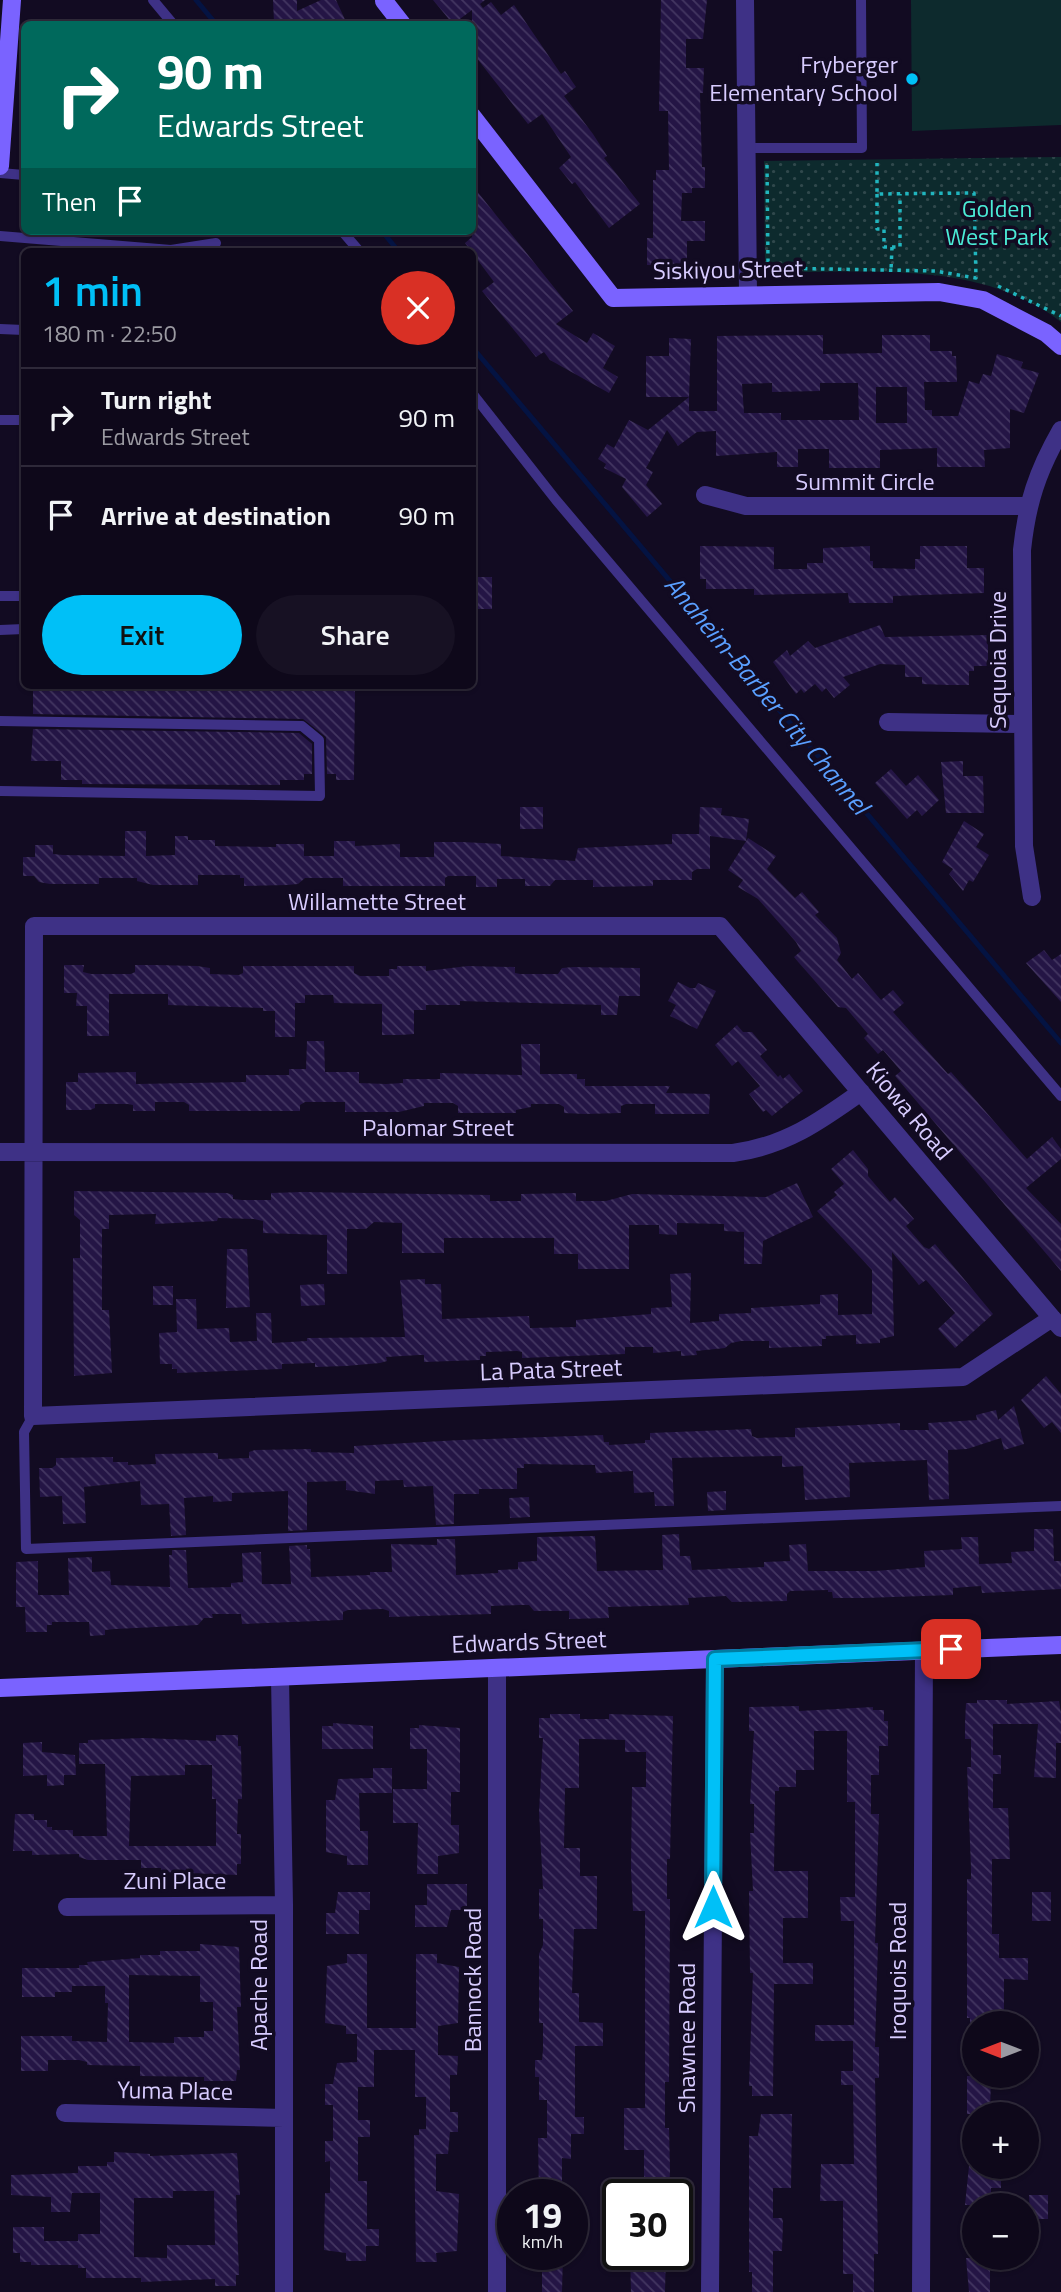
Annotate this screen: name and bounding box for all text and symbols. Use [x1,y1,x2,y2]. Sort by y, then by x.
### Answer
text: 90 m [157,33,264,108]
place label: Fryberger Elementary School [709,46,898,110]
icon: right [42,49,133,140]
marker: Fryberger Elementary School [904,71,920,87]
text: Edwards Street [157,101,364,149]
text: Then [42,182,97,221]
icon: arrive [111,182,149,220]
park label: Golden West Park [945,190,1049,254]
street label: Siskiyou Street [653,250,804,288]
text: 1 min [42,258,143,322]
button: close [381,271,455,345]
text: 180 m · 22:50 [42,316,177,351]
text: Turn right [101,380,212,419]
icon: right [42,398,80,436]
text: 90 m [398,398,455,437]
text: Edwards Street [101,419,250,454]
street label: Summit Circle [795,463,935,499]
icon: arrive [42,496,80,534]
text: Arrive at destination [101,496,331,535]
text: 90 m [398,496,455,535]
water label: Anaheim-Barber City Channel [656,567,881,825]
street label: Sequoia Drive [979,591,1015,729]
button: Exit [42,595,242,675]
button: Share [256,595,455,675]
street label: Willamette Street [288,883,467,919]
street label: Kiowa Road [858,1053,962,1167]
street label: Palomar Street [362,1109,515,1145]
street label: La Pata Street [479,1349,623,1389]
pin [921,1619,981,1679]
street label: Edwards Street [451,1620,608,1662]
icon: arrive [932,1630,970,1668]
street label: Zuni Place [123,1862,227,1898]
position arrow [676,1870,750,1944]
street label: Iroquois Road [879,1902,915,2040]
street label: Bannock Road [454,1908,490,2052]
street label: Apache Road [240,1919,276,2051]
street label: Shawnee Road [668,1963,704,2113]
north arrow [962,2011,1040,2088]
map controls [962,2011,1039,2270]
street label: Yuma Place [117,2071,233,2109]
button: + [962,2102,1039,2179]
speed limit sign: 30 [602,2179,693,2270]
text: 19 [523,2188,562,2242]
button: − [962,2193,1039,2270]
text: km/h [522,2228,563,2255]

